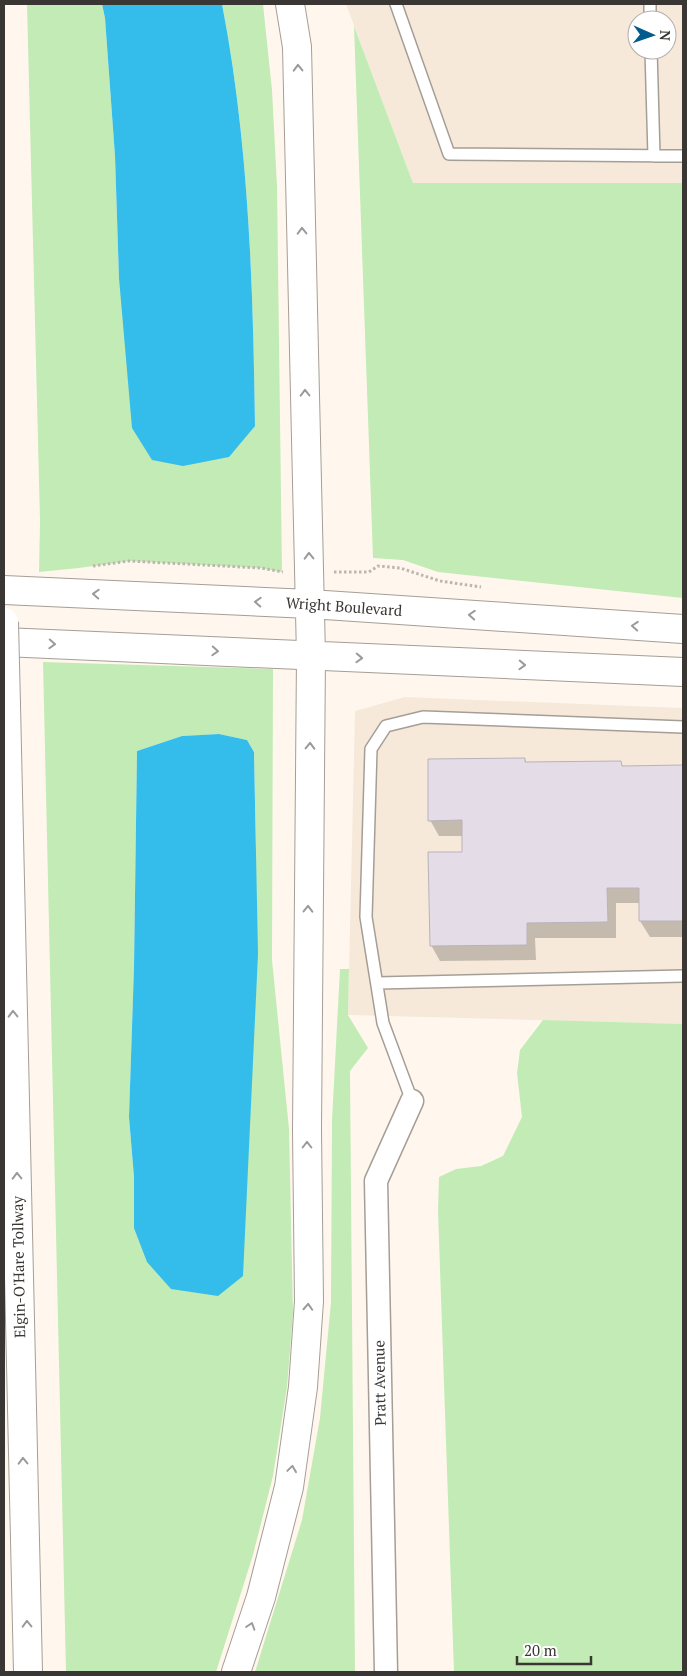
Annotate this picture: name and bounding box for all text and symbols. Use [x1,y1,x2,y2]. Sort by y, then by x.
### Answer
north arrow [627,10,677,60]
text: N [656,30,675,41]
one-way arrow [293,64,303,72]
one-way arrow [297,227,307,234]
one-way arrow [300,389,311,397]
one-way arrow [304,551,314,559]
one-way arrow [91,589,99,600]
street label: Wright Boulevard [285,592,403,620]
one-way arrow [254,596,262,607]
one-way arrow [468,610,476,621]
one-way arrow [630,620,638,631]
one-way arrow [49,638,57,649]
one-way arrow [211,646,219,657]
one-way arrow [356,653,364,663]
one-way arrow [518,659,526,670]
one-way arrow [305,742,315,750]
one-way arrow [303,904,314,912]
one-way arrow [8,1009,18,1017]
one-way arrow [302,1141,313,1149]
one-way arrow [11,1172,22,1180]
street label: Elgin-O'Hare Tollway [7,1195,29,1338]
one-way arrow [303,1303,314,1311]
street label: Pratt Avenue [368,1340,390,1426]
one-way arrow [18,1457,28,1464]
one-way arrow [286,1464,296,1473]
one-way arrow [22,1619,32,1627]
one-way arrow [245,1622,255,1631]
scale bar [517,1634,591,1666]
text: 20 m [524,1640,557,1660]

